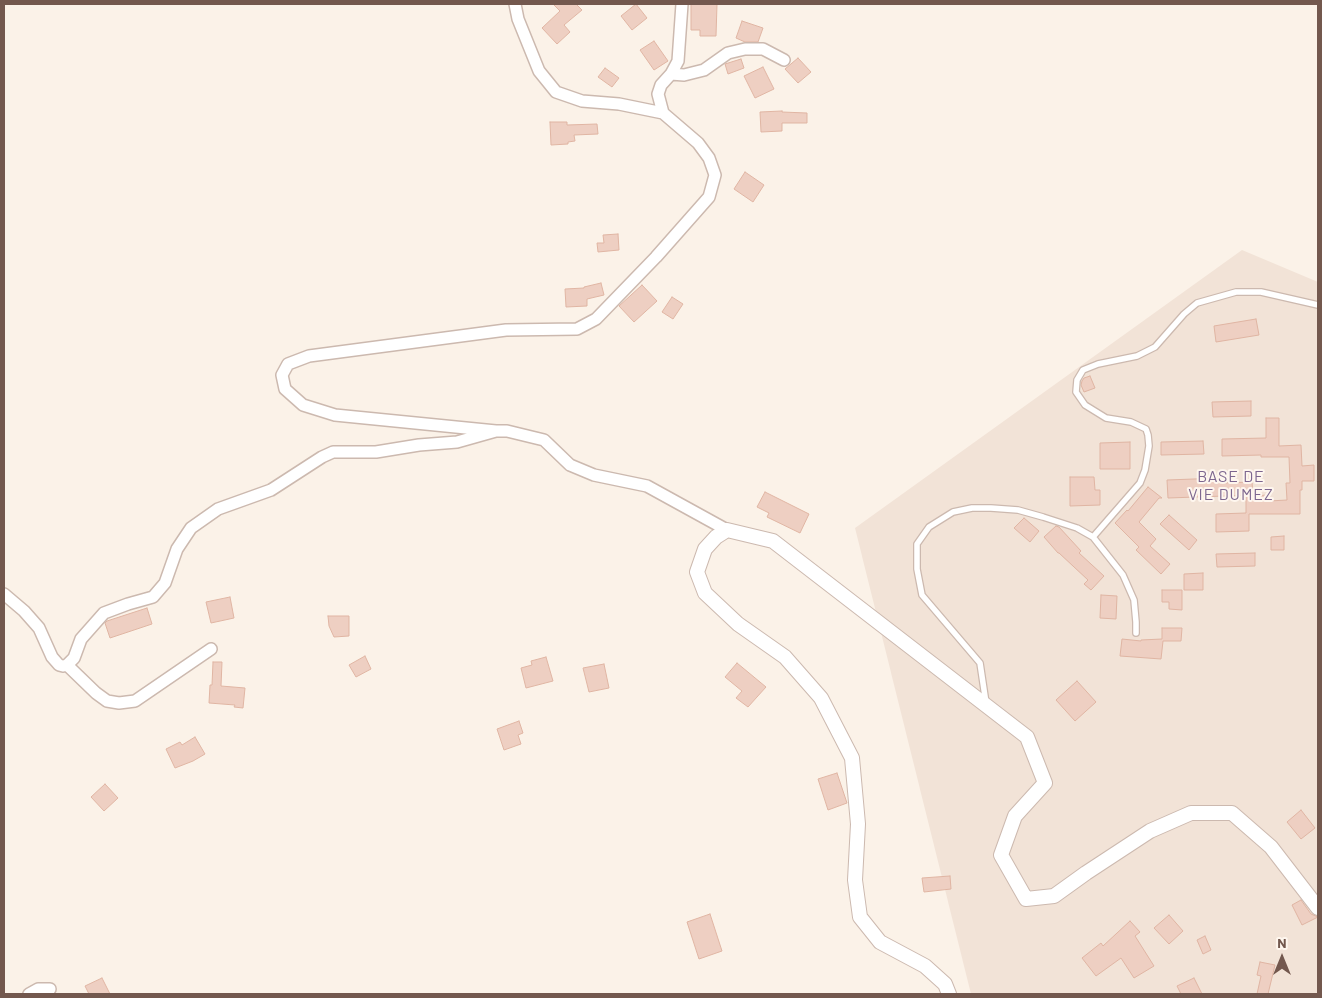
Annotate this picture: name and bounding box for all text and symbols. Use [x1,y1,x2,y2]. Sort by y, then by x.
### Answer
district label: BASE DE VIE DUMEZ [1187,467,1275,505]
north arrow [1257,933,1307,983]
text: N [1277,934,1287,951]

